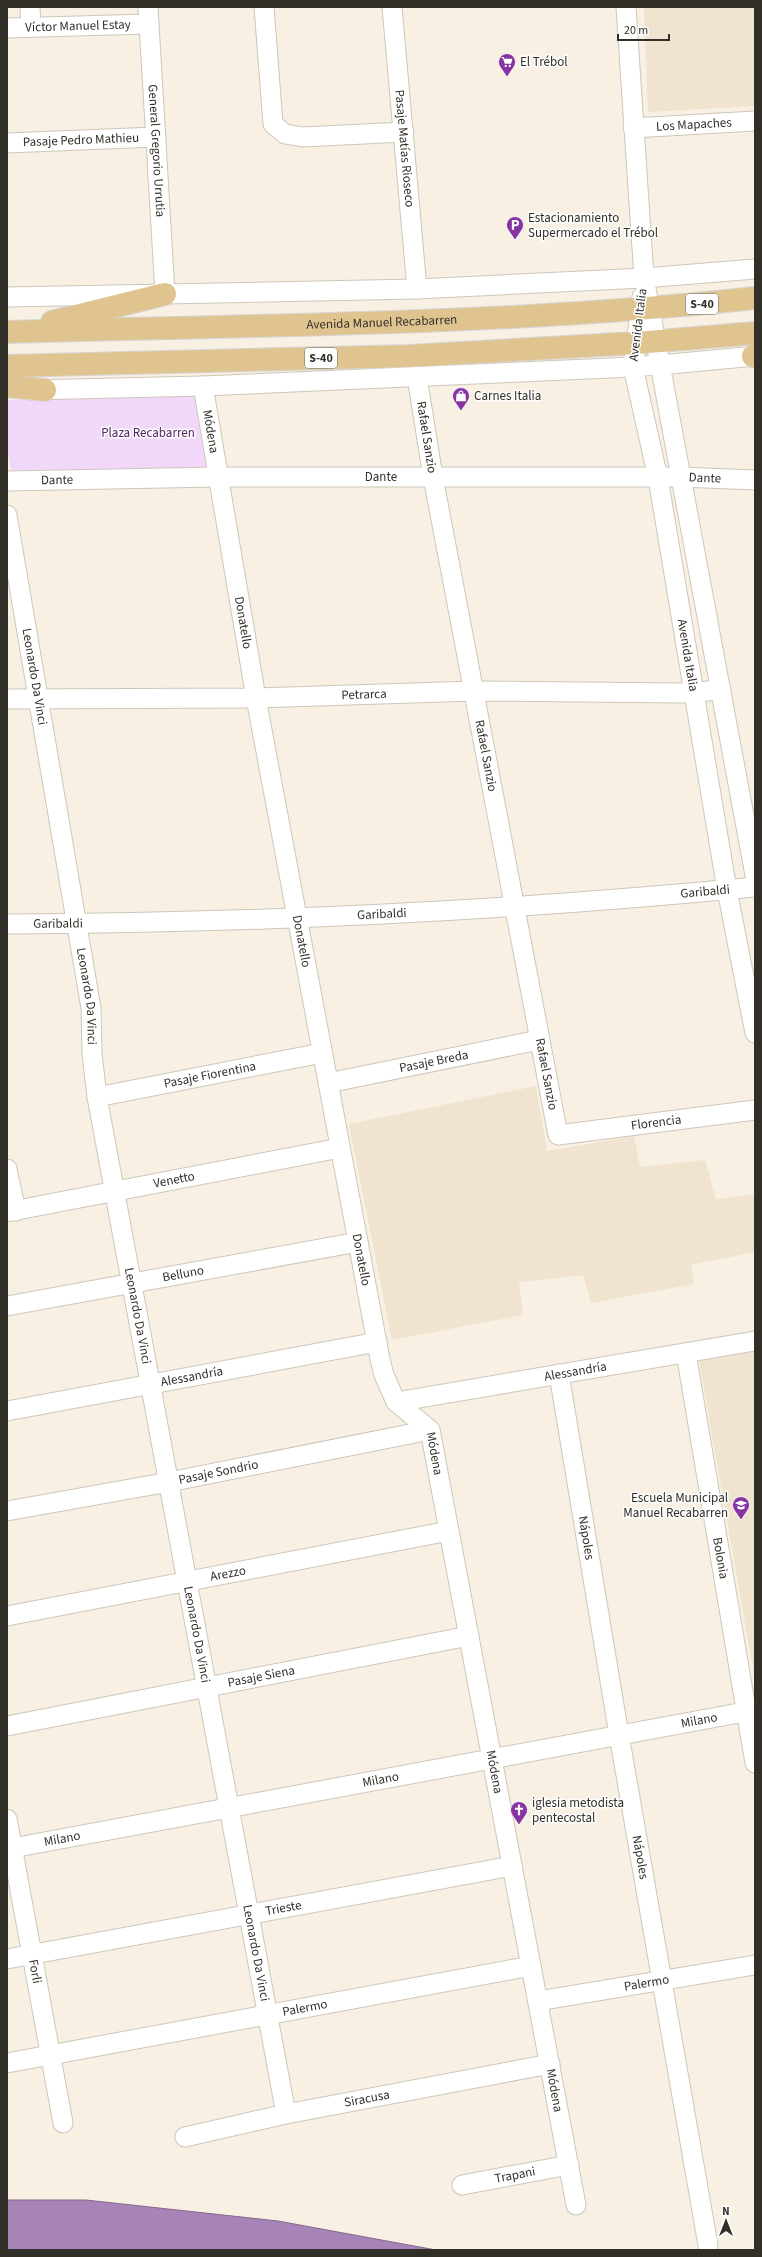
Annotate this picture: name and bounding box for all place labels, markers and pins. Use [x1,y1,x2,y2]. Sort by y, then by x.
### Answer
supermarket icon: El Trébol [497,52,517,77]
place label: El Trébol [520,53,568,71]
place label: Estacionamiento Supermercado el Trébol [528,209,658,242]
parking icon: Estacionamiento Supermercado el Trébol [505,215,525,240]
shop icon: Carnes Italia [451,386,471,411]
place label: Carnes Italia [474,387,541,405]
place label: Escuela Municipal Manuel Recabarren [623,1489,728,1522]
school or university icon: Escuela Municipal Manuel Recabarren [731,1495,751,1520]
place label: iglesia metodista pentecostal [532,1794,624,1827]
church icon: iglesia metodista pentecostal [509,1800,529,1825]

